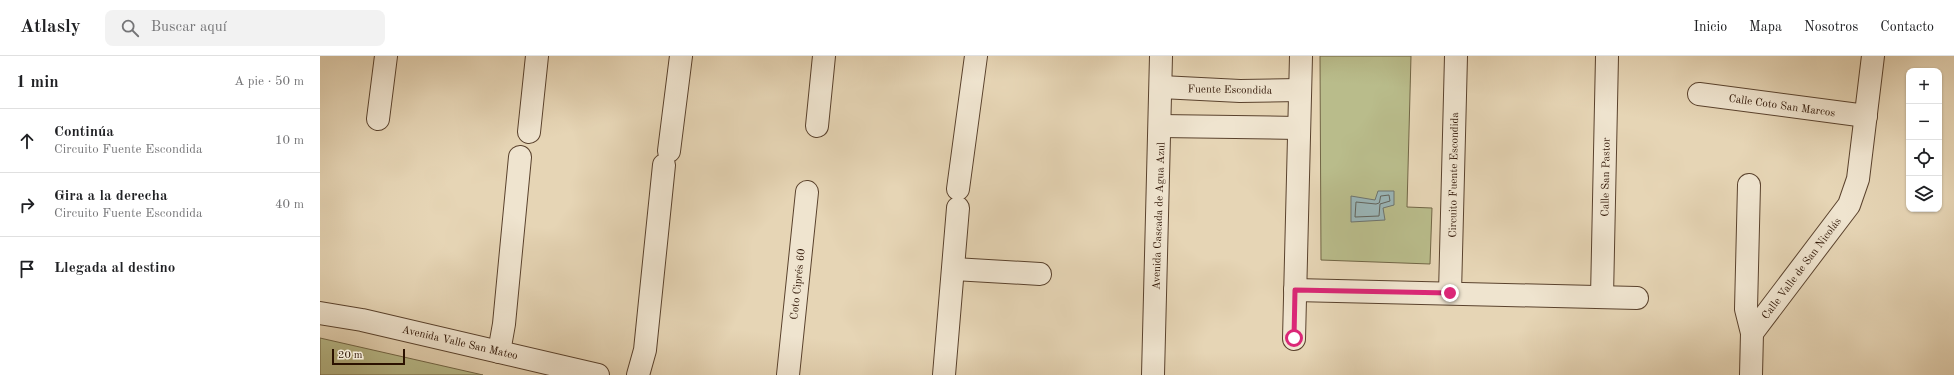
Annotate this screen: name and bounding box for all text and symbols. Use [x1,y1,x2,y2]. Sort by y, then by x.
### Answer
search box [105,10,385,46]
icon: search [119,17,141,39]
text: Atlasly [20,18,81,37]
text: Buscar aquí [151,20,227,35]
text: Inicio [1693,20,1727,34]
text: Mapa [1749,20,1782,34]
text: Nosotros [1804,20,1858,34]
text: Contacto [1880,20,1934,34]
map controls [1906,68,1942,212]
button: + [1906,68,1942,104]
text: 1 min [16,74,59,91]
text: A pie · 50 m [234,75,304,88]
street label: Fuente Escondida [1188,84,1273,97]
street label: Calle Coto San Marcos [1728,94,1836,119]
button: − [1906,104,1942,140]
street label: Circuito Fuente Escondida [1448,112,1461,238]
text: Continúa [54,125,114,140]
icon: ahead [16,130,38,152]
text: 10 m [275,134,304,147]
street label: Calle San Pastor [1600,137,1613,217]
button: locate [1906,140,1942,176]
street label: Avenida Cascada de Agua Azul [1151,142,1168,290]
text: Circuito Fuente Escondida [54,143,202,156]
button: layers [1906,176,1942,212]
text: Gira a la derecha [54,189,168,204]
icon: right [16,194,38,216]
text: 40 m [275,198,304,211]
text: Circuito Fuente Escondida [54,207,202,220]
street label: Calle Valle de San Nicolás [1760,216,1844,322]
street label: Coto Ciprés 60 [789,248,808,320]
icon: arrive [16,258,38,280]
text: Llegada al destino [54,261,175,276]
route end [1441,284,1459,302]
street label: Avenida Valle San Mateo [401,325,519,362]
route start [1285,329,1303,347]
scale bar [332,347,405,366]
text: 20 m [338,350,363,361]

